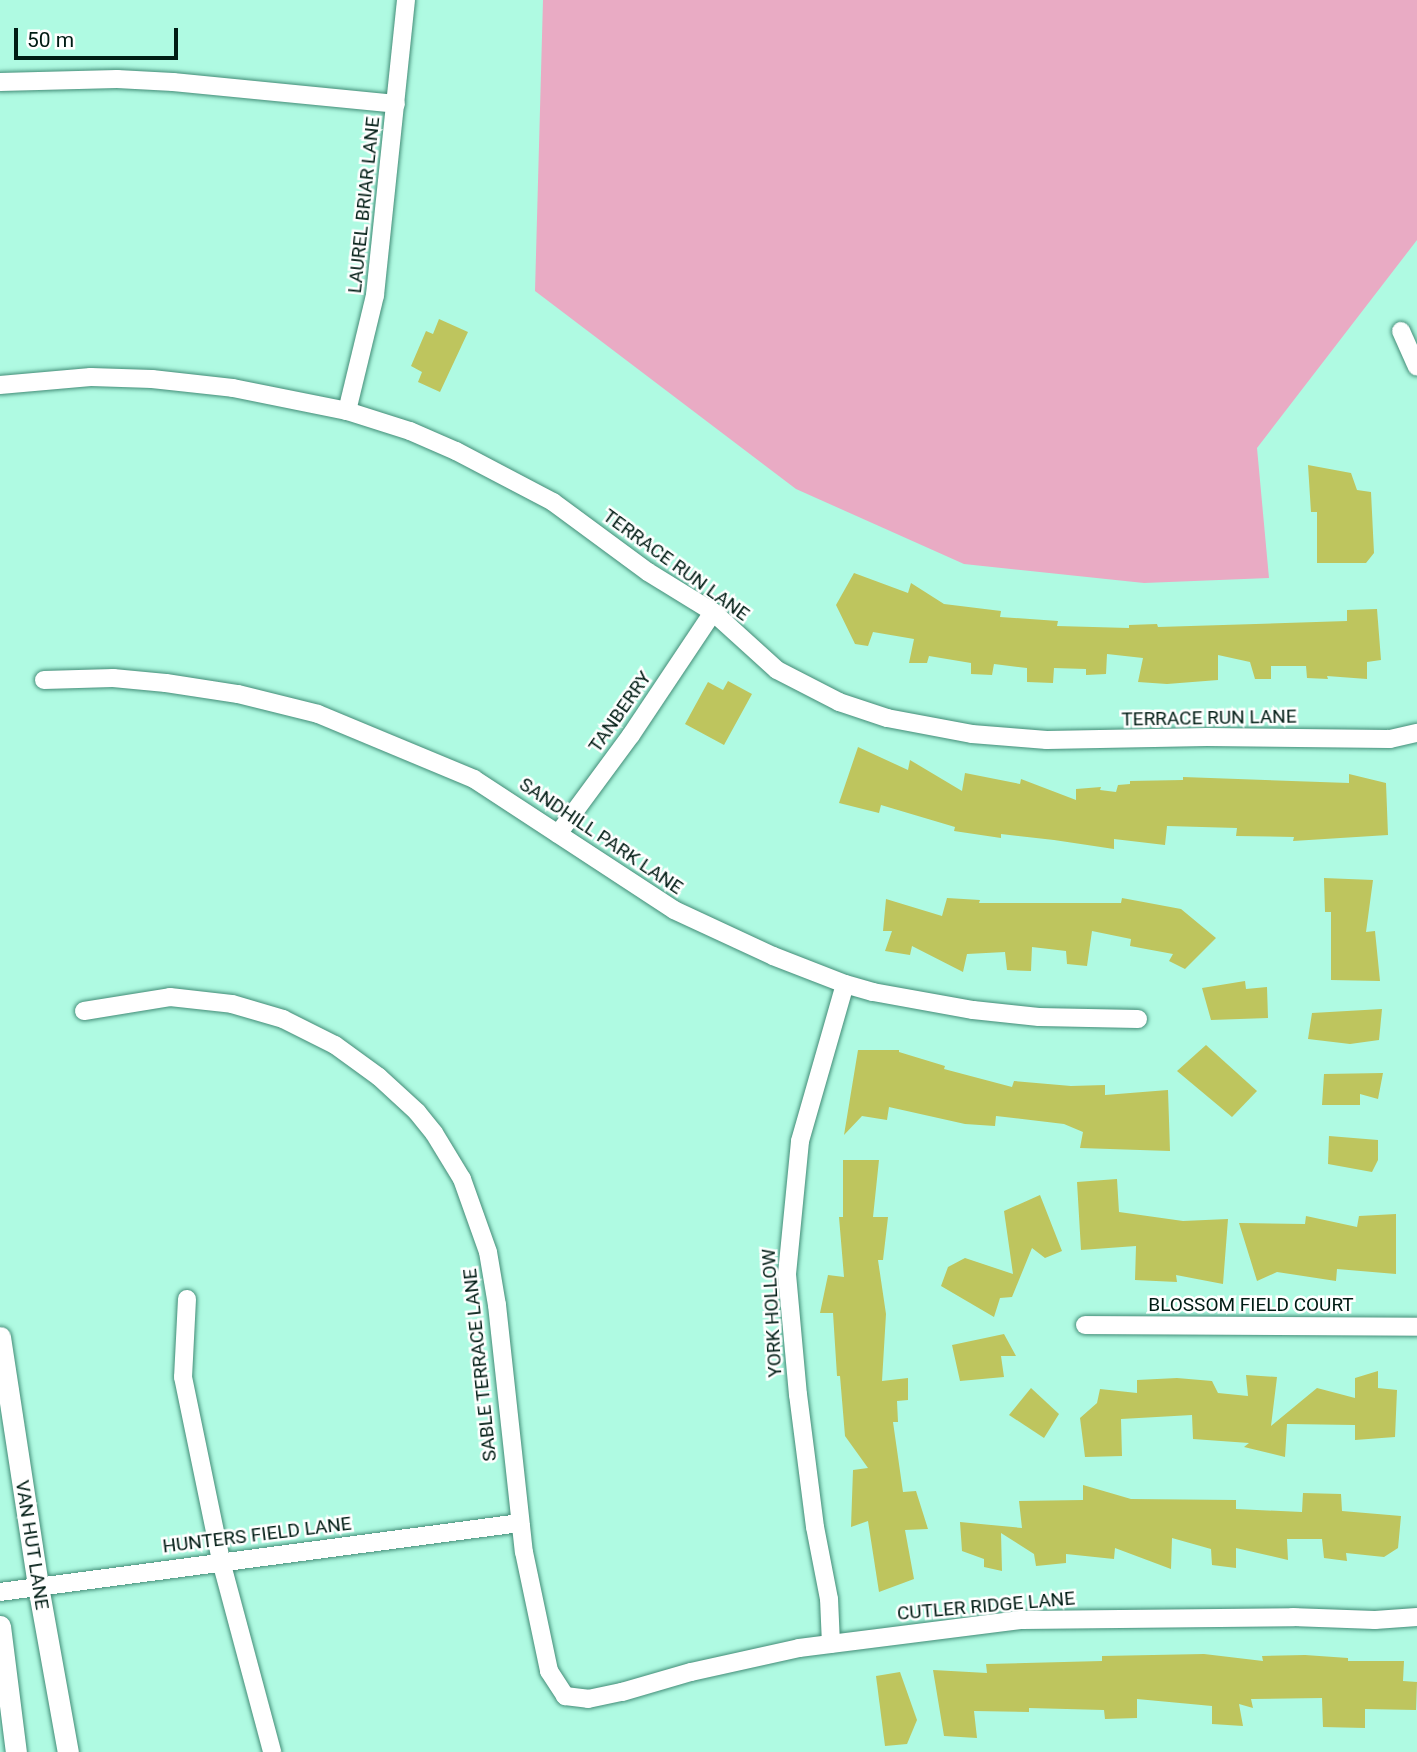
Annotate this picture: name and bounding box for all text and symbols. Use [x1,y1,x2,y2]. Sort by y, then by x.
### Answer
scale bar [18,14,182,58]
text: 50 m [27,28,74,52]
street label: LAUREL BRIAR LANE [343,116,385,294]
street label: TERRACE RUN LANE [598,504,754,626]
street label: TANBERRY [584,667,656,757]
street label: TERRACE RUN LANE [1121,705,1297,731]
street label: SANDHILL PARK LANE [515,773,687,899]
street label: YORK HOLLOW [757,1248,787,1378]
street label: SABLE TERRACE LANE [459,1267,501,1463]
street label: BLOSSOM FIELD COURT [1148,1294,1354,1316]
street label: VAN HUT LANE [10,1478,54,1612]
street label: HUNTERS FIELD LANE [161,1512,353,1558]
street label: CUTLER RIDGE LANE [896,1587,1076,1625]

